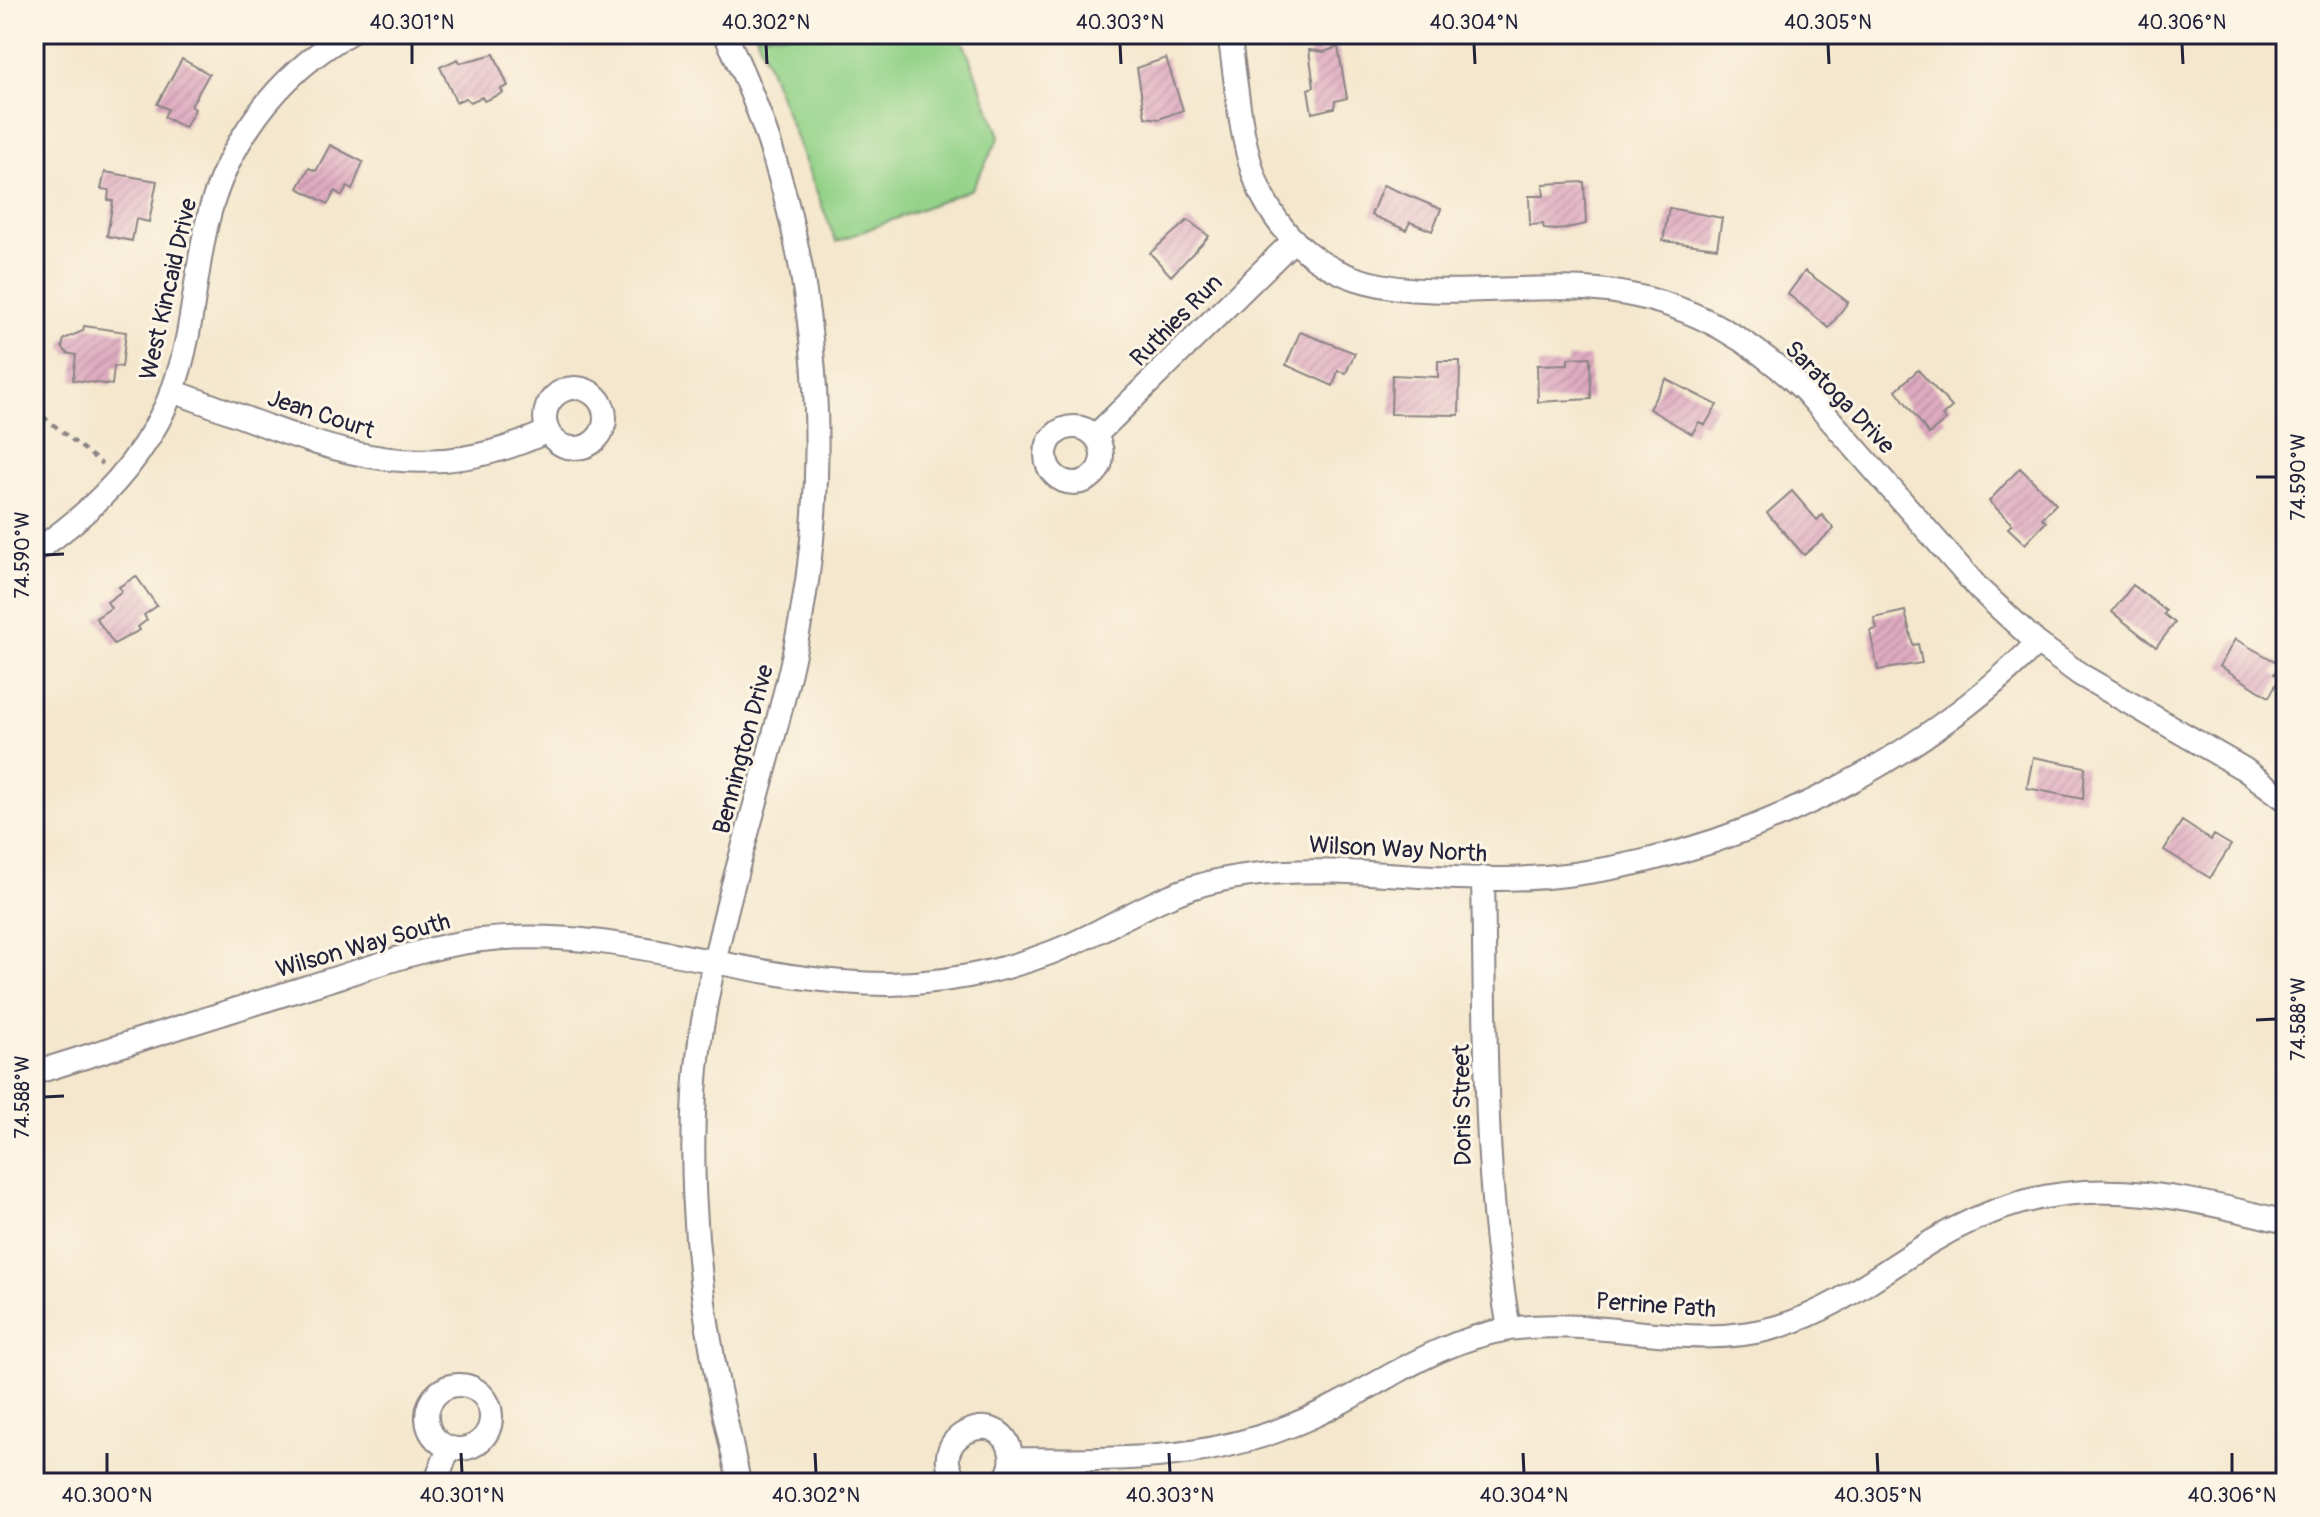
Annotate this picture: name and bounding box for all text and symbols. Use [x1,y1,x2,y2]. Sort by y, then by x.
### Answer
text: 40.301°N [370,10,454,35]
text: 40.302°N [722,10,810,35]
text: 40.303°N [1076,10,1164,35]
text: 40.304°N [1430,10,1518,35]
text: 40.305°N [1784,10,1872,35]
text: 40.306°N [2138,10,2226,35]
street label: West Kincaid Drive [133,195,204,383]
street label: Ruthies Run [1124,268,1229,373]
street label: Saratoga Drive [1778,335,1901,460]
street label: Jean Court [264,384,378,445]
text: 74.590°W [2286,433,2311,521]
text: 74.590°W [10,511,35,599]
street label: Bennington Drive [707,661,780,837]
street label: Wilson Way North [1308,830,1488,869]
street label: Wilson Way South [273,907,453,984]
text: 74.588°W [2286,977,2311,1061]
street label: Doris Street [1447,1044,1478,1166]
text: 74.588°W [10,1055,35,1139]
street label: Perrine Path [1595,1287,1717,1324]
text: 40.300°N [62,1483,152,1508]
text: 40.301°N [420,1483,504,1508]
text: 40.302°N [772,1483,860,1508]
text: 40.303°N [1126,1483,1214,1508]
text: 40.304°N [1480,1483,1568,1508]
text: 40.305°N [1834,1483,1922,1508]
text: 40.306°N [2188,1483,2276,1508]

